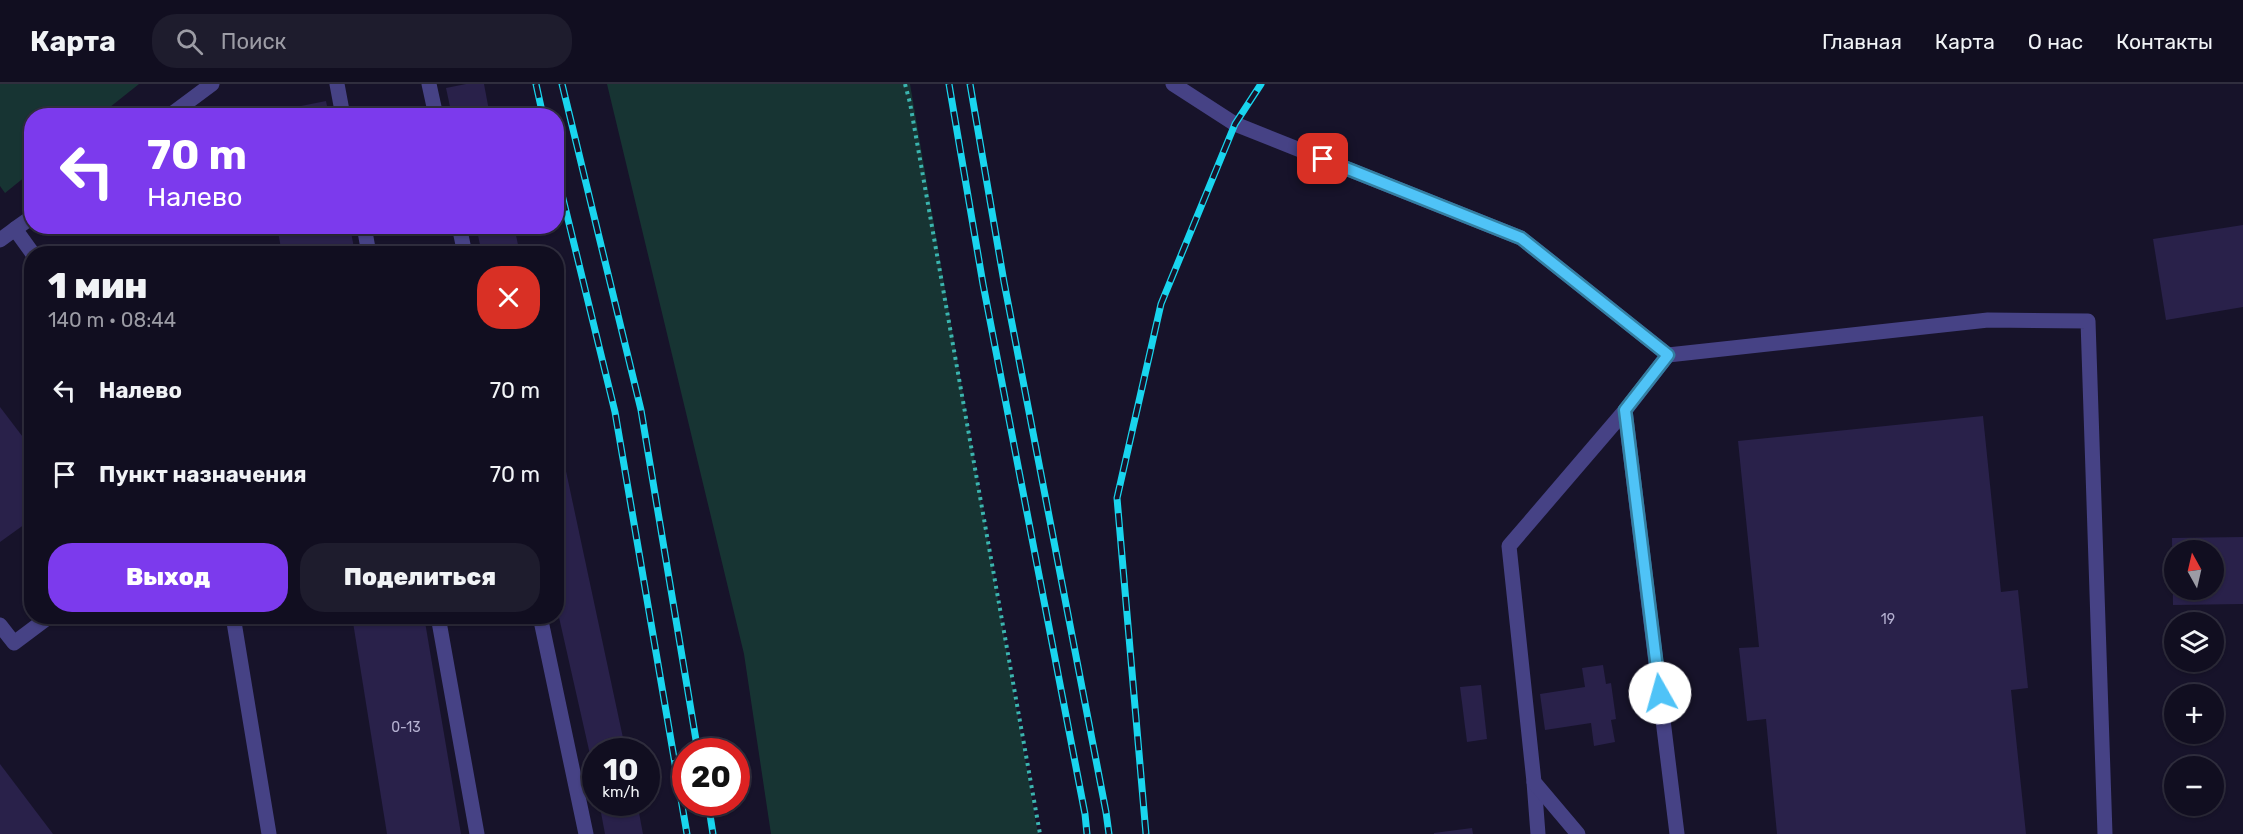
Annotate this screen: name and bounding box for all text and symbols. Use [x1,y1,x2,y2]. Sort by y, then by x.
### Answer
search box [152,14,572,68]
text: Карта [30,25,116,58]
icon: search [173,25,206,58]
text: Поиск [221,28,286,55]
text: Главная [1822,29,1902,54]
text: Карта [1935,29,1995,54]
text: О нас [2028,29,2083,54]
text: Контакты [2116,29,2213,54]
text: 70 m [147,130,247,180]
icon: left [48,132,126,210]
pin [1297,133,1348,184]
icon: arrive [1306,142,1339,175]
text: Налево [147,181,243,213]
text: 1 мин [48,264,148,307]
button: close [477,266,540,329]
text: 140 m · 08:44 [48,308,176,332]
icon: left [48,374,81,407]
text: Налево [99,377,182,404]
text: 70 m [490,377,540,404]
icon: arrive [48,458,81,491]
text: Пункт назначения [99,461,307,488]
text: 70 m [490,461,540,488]
north arrow [2164,540,2224,600]
map controls [2164,540,2224,816]
button: Выход [48,543,288,612]
button: Поделиться [300,543,540,612]
house number: 19 [1881,611,1895,628]
button: layers [2164,612,2224,672]
position arrow [1628,661,1692,725]
button: + [2164,684,2224,744]
house number: 0-13 [391,719,421,736]
speed limit sign: 20 [672,738,750,816]
text: 10 [603,752,639,788]
button: − [2164,756,2224,816]
text: km/h [602,783,640,801]

